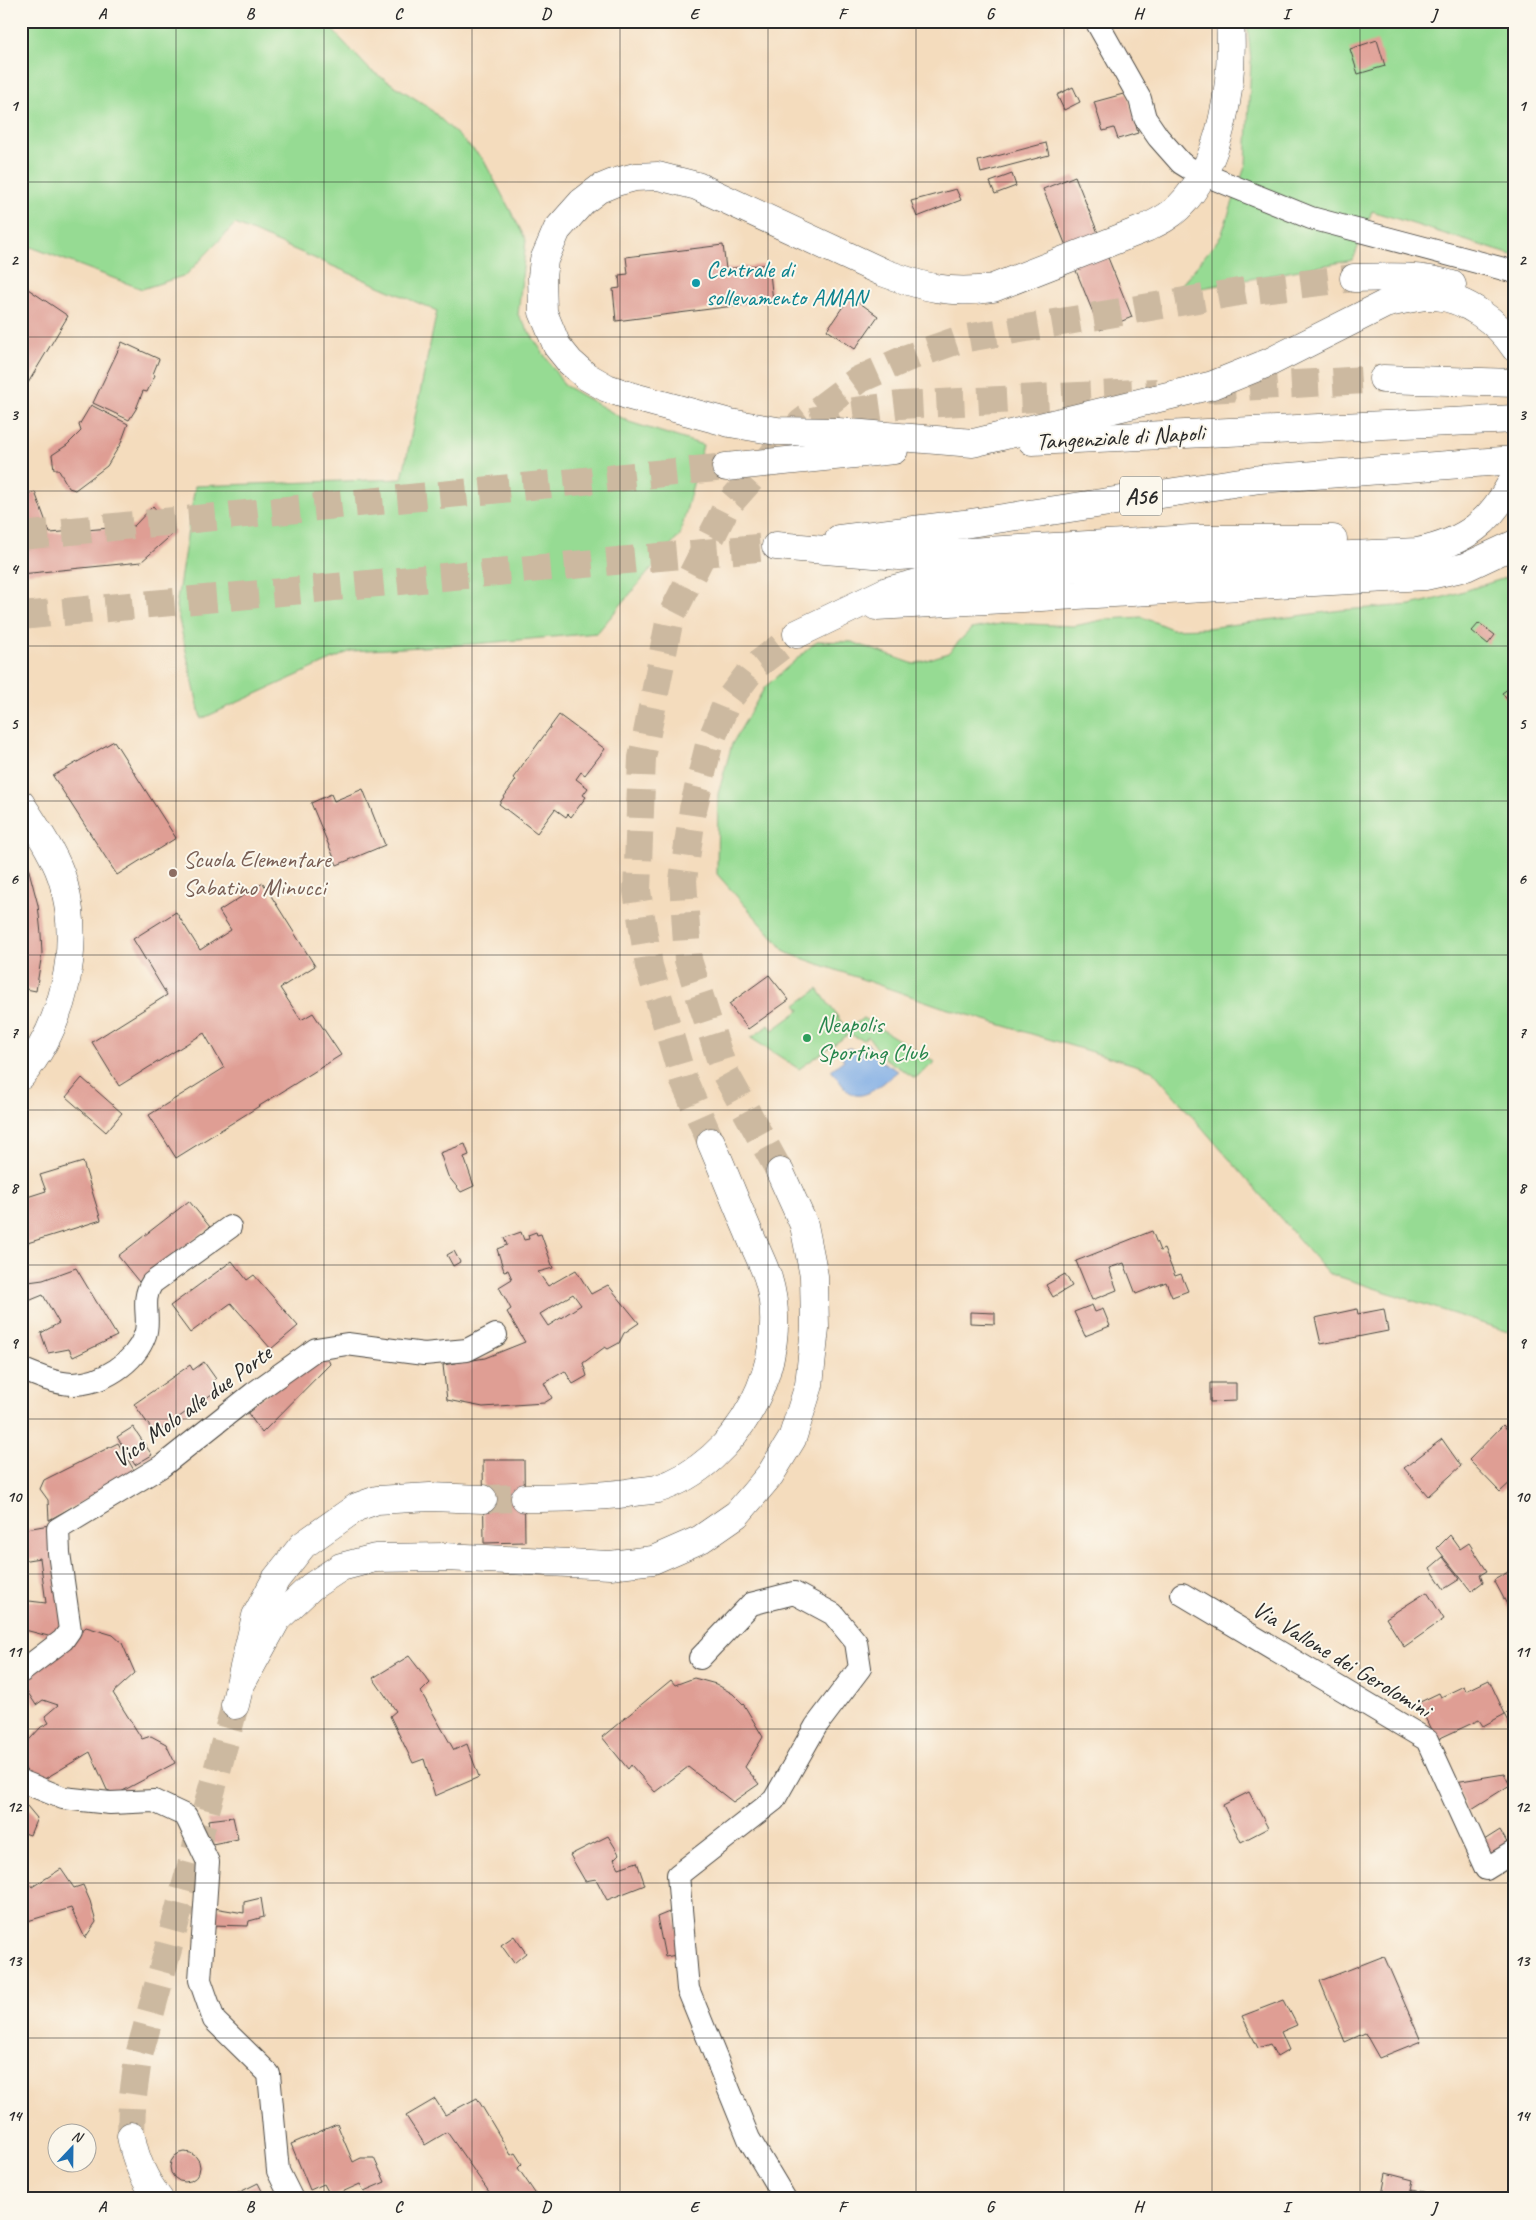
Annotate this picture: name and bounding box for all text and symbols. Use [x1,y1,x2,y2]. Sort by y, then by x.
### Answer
text: A [98,4,108,24]
text: B [246,4,256,24]
text: C [394,4,404,24]
text: D [541,4,552,24]
text: E [690,4,701,24]
text: F [838,4,849,24]
text: G [986,4,996,24]
text: H [1133,4,1145,24]
text: I [1283,4,1293,24]
text: J [1430,4,1439,24]
text: 1 [10,96,19,116]
text: 1 [1518,96,1527,116]
text: 2 [10,250,19,270]
text: 2 [1518,250,1527,270]
place label: Centrale di sollevamento AMAN [706,254,870,312]
marker: Centrale di sollevamento AMAN [690,277,702,289]
text: 3 [10,405,19,425]
text: 3 [1518,405,1527,425]
street label: Tangenziale di Napoli [1035,417,1208,456]
road number: A56 [1120,476,1162,516]
text: 4 [10,559,19,579]
text: 4 [1518,559,1527,579]
text: 5 [11,714,20,734]
text: 5 [1519,714,1528,734]
place label: Scuola Elementare Sabatino Minucci [183,844,333,902]
marker: Scuola Elementare Sabatino Minucci [167,867,179,879]
text: 6 [10,869,19,889]
text: 6 [1518,869,1527,889]
place label: Neapolis Sporting Club [817,1009,929,1067]
text: 7 [10,1023,19,1043]
text: 7 [1518,1023,1527,1043]
marker: Neapolis Sporting Club [801,1032,813,1044]
text: 8 [10,1178,19,1198]
text: 8 [1518,1178,1527,1198]
text: 9 [10,1333,19,1353]
text: 9 [1518,1333,1527,1353]
street label: Vico Molo alle due Porte [106,1337,279,1474]
text: 10 [7,1487,23,1507]
text: 10 [1515,1487,1531,1507]
street label: Via Vallone dei Gerolomini [1247,1594,1440,1726]
text: 11 [7,1642,23,1662]
text: 11 [1515,1642,1531,1662]
text: 12 [7,1797,23,1817]
text: 12 [1515,1797,1531,1817]
text: 13 [7,1951,23,1971]
text: 13 [1515,1951,1531,1971]
text: 14 [7,2106,23,2126]
text: 14 [1515,2106,1531,2126]
north arrow [48,2122,98,2172]
text: N [69,2127,86,2147]
text: A [98,2197,108,2217]
text: B [246,2197,256,2217]
text: C [394,2197,404,2217]
text: D [541,2197,552,2217]
text: E [690,2197,701,2217]
text: F [838,2197,849,2217]
text: G [986,2197,996,2217]
text: H [1133,2197,1145,2217]
text: I [1283,2197,1293,2217]
text: J [1430,2197,1439,2217]

